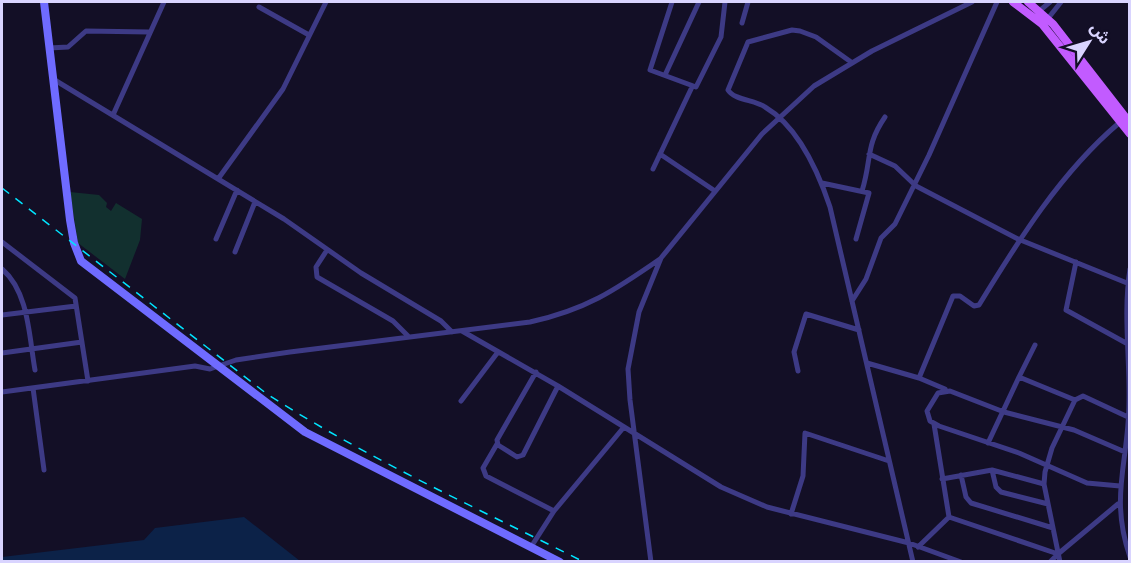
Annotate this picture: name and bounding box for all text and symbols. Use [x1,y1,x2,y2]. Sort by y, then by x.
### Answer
north arrow [1059,12,1119,72]
text: ش [1086,19,1115,48]

